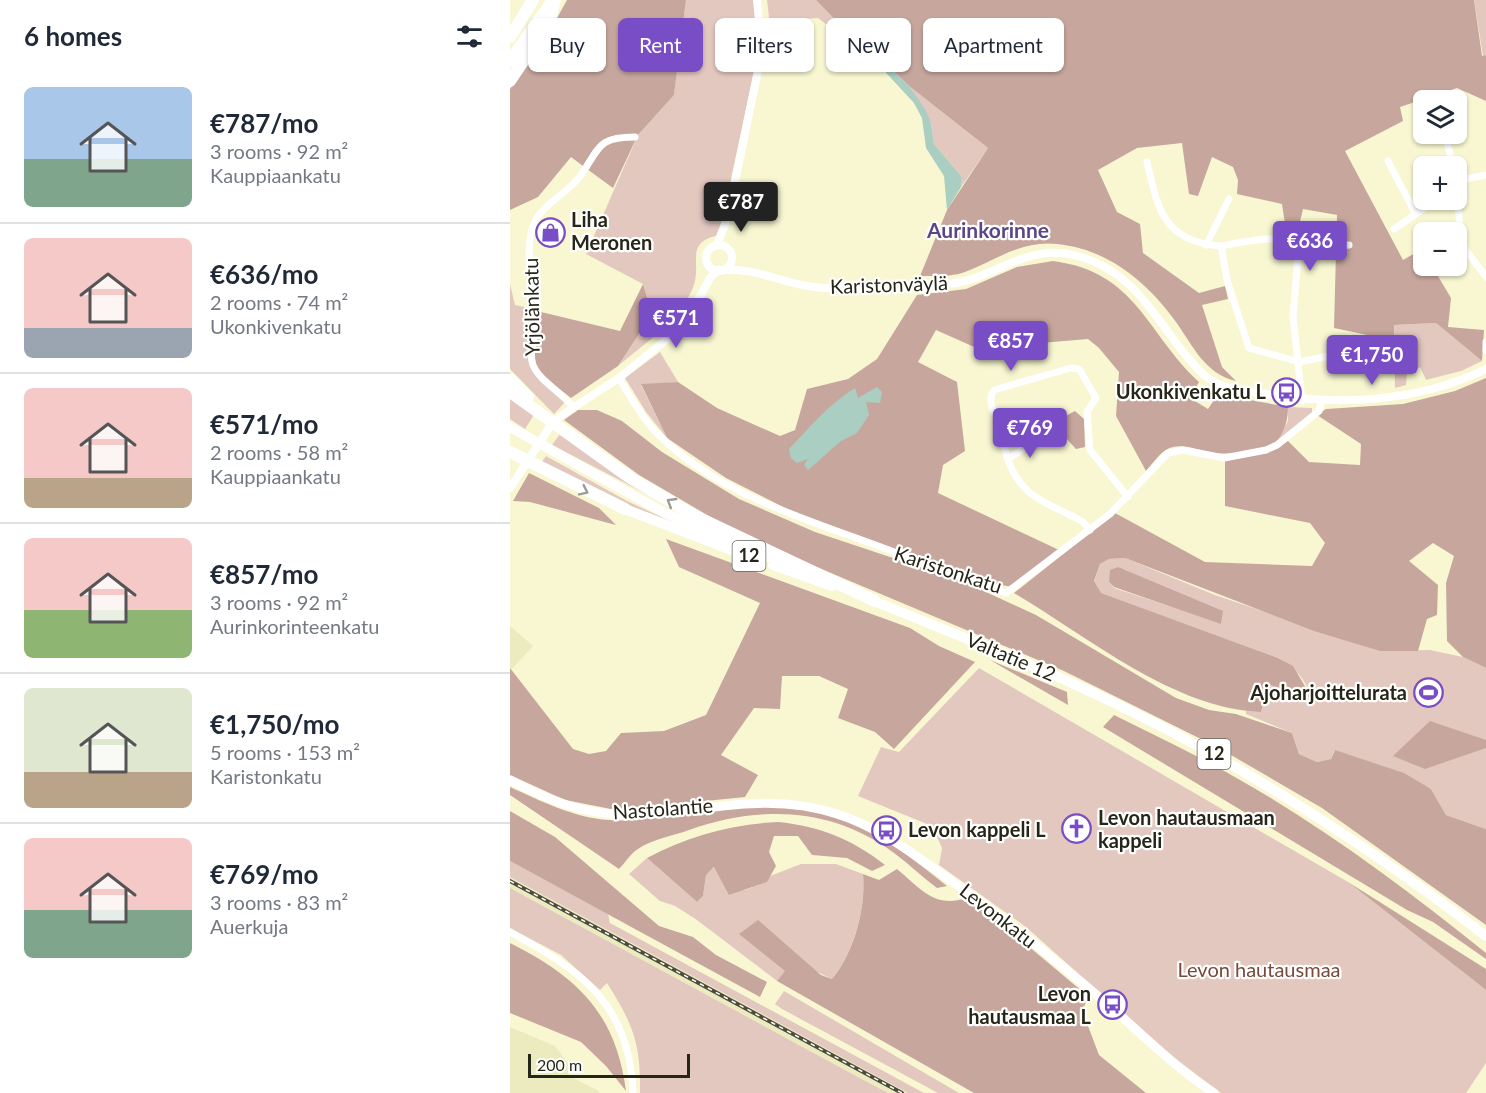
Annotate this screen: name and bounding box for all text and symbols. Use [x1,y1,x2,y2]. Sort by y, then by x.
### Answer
chip: Buy [528,18,606,72]
chip: Rent [618,18,703,72]
chip: Filters [715,18,814,72]
chip: New [826,18,911,72]
chip: Apartment [923,18,1064,72]
text: 6 homes [24,20,122,52]
icon: filters [453,20,486,53]
map controls [1413,90,1467,276]
button: layers [1413,90,1467,144]
text: €787/mo [210,107,318,139]
icon: home [72,111,144,183]
text: 3 rooms · 92 m² [210,139,348,163]
button: + [1413,156,1467,210]
text: Kauppiaankatu [210,163,341,187]
pin: €787 [705,182,777,233]
text: €787 [718,189,764,213]
place label: Liha Meronen [571,207,652,254]
shop icon: Liha Meronen [534,216,566,248]
district label: Aurinkorinne [926,217,1049,242]
pin: €636 [1274,221,1346,272]
button: − [1413,222,1467,276]
text: €636 [1287,228,1333,252]
text: €636/mo [210,258,318,290]
street label: Yrjölänkatu [518,258,544,356]
icon: home [72,262,144,334]
street label: Karistonväylä [830,270,948,298]
text: 2 rooms · 74 m² [210,290,348,314]
pin: €571 [640,298,712,349]
text: €571 [653,305,699,329]
text: Ukonkivenkatu [210,314,342,338]
pin: €857 [975,321,1047,372]
text: €857 [988,328,1034,352]
pin: €1,750 [1323,335,1421,386]
text: €1,750 [1341,342,1403,366]
bus stop icon: Ukonkivenkatu L [1271,376,1303,408]
place label: Ukonkivenkatu L [1116,379,1267,403]
text: €571/mo [210,408,318,440]
pin: €769 [994,408,1066,459]
icon: home [72,412,144,484]
text: €769 [1007,415,1053,439]
text: 2 rooms · 58 m² [210,440,348,464]
text: Kauppiaankatu [210,464,341,488]
one-way arrow [578,483,589,495]
one-way arrow [667,498,677,509]
street label: Karistonkatu [891,540,1005,598]
road number: 12 [732,541,766,571]
text: €857/mo [210,558,318,590]
icon: home [72,562,144,634]
text: 3 rooms · 92 m² [210,590,348,614]
text: Aurinkorinteenkatu [210,614,379,638]
street label: Valtatie 12 [963,626,1060,686]
sports icon: Ajoharjoittelurata [1412,677,1444,709]
place label: Ajoharjoittelurata [1249,680,1407,704]
text: €1,750/mo [210,708,340,740]
icon: home [72,712,144,784]
road number: 12 [1198,739,1230,769]
text: 5 rooms · 153 m² [210,740,360,764]
text: Karistonkatu [210,764,322,788]
street label: Nastolantie [612,793,714,823]
place label: Levon hautausmaan kappeli [1098,805,1275,852]
church icon: Levon hautausmaan kappeli [1061,813,1093,845]
bus stop icon: Levon kappeli L [871,814,903,846]
place label: Levon kappeli L [908,817,1046,841]
text: €769/mo [210,858,318,890]
icon: home [72,862,144,934]
street label: Levonkatu [955,878,1042,953]
text: 3 rooms · 83 m² [210,890,348,914]
text: Auerkuja [210,914,288,938]
park label: Levon hautausmaa [1177,957,1341,981]
place label: Levon hautausmaa L [968,981,1092,1028]
bus stop icon: Levon hautausmaa L [1096,989,1128,1021]
scale bar [528,1051,690,1078]
text: 200 m [537,1055,582,1074]

